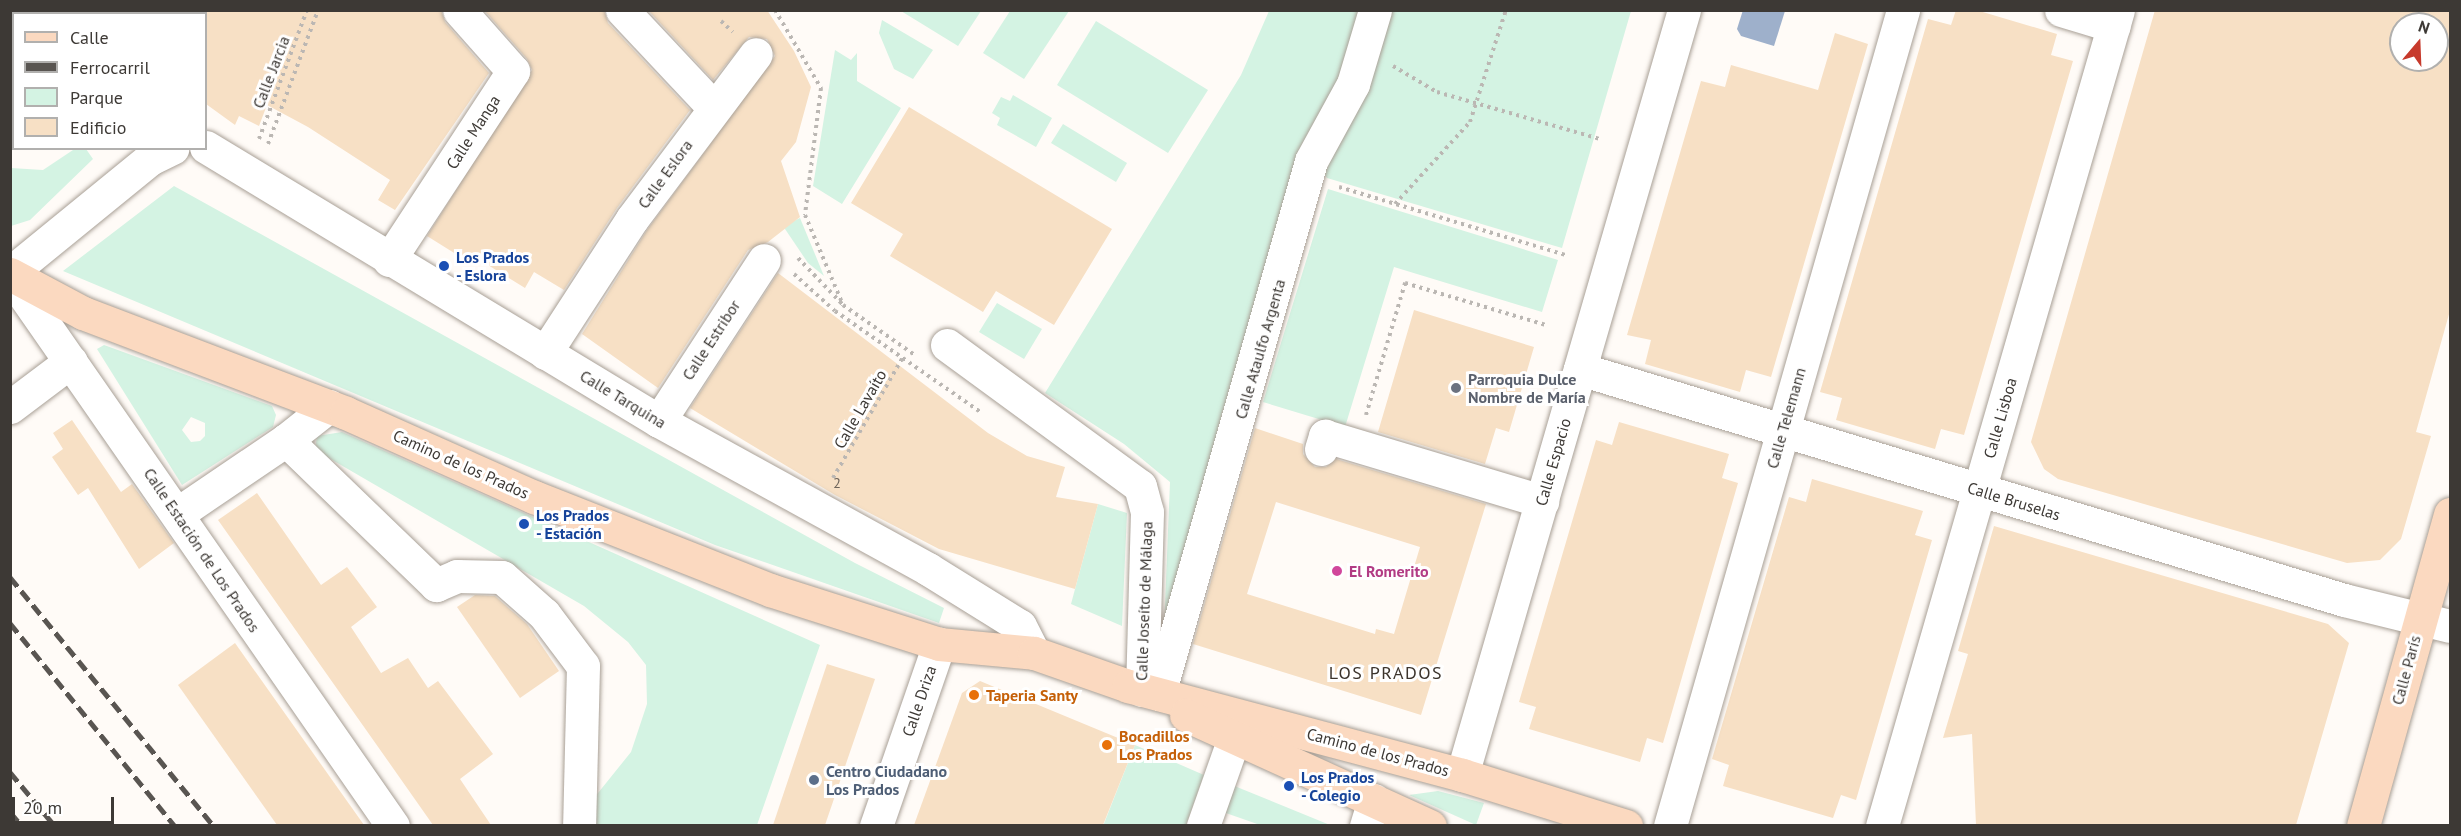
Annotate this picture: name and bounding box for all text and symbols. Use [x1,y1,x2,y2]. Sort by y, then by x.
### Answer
legend [12,12,207,150]
north arrow [2389,12,2449,72]
text: N [2416,16,2432,38]
text: Calle [70,26,109,49]
street label: Calle Jarcia [248,33,294,111]
text: Ferrocarril [70,56,150,79]
text: Parque [70,86,123,109]
street label: Calle Manga [442,91,504,173]
text: Edificio [70,116,126,139]
street label: Calle Eslora [634,136,696,212]
place label: Los Prados - Eslora [456,247,529,285]
marker: Los Prados - Eslora [437,259,451,273]
street label: Calle Ataulfo Argenta [1231,276,1289,422]
street label: Calle Estribor [678,296,744,384]
street label: Calle Telemann [1762,365,1810,471]
street label: Calle Tarquina [576,366,670,432]
street label: Calle Lavaíto [830,366,890,452]
place label: Parroquia Dulce Nombre de María [1468,369,1586,407]
street label: Calle Lisboa [1979,375,2021,461]
marker: Parroquia Dulce Nombre de María [1449,381,1463,395]
street label: Calle Espacio [1531,416,1575,508]
street label: Camino de los Prados [390,425,532,503]
street label: Calle Estación de Los Prados [140,464,264,636]
house number: 2 [833,475,841,491]
street label: Calle Bruselas [1965,478,2063,524]
place label: Los Prados - Estación [536,505,609,543]
marker: Los Prados - Estación [517,517,531,531]
street label: Calle Joseíto de Málaga [1132,521,1156,681]
place label: El Romerito [1349,561,1429,581]
marker: El Romerito [1330,564,1344,578]
street label: Calle París [2387,633,2425,707]
district label: LOS PRADOS [1329,662,1443,684]
street label: Calle Driza [898,663,940,739]
place label: Taperia Santy [986,685,1078,705]
marker: Taperia Santy [967,688,981,702]
street label: Camino de los Prados [1305,724,1451,780]
place label: Bocadillos Los Prados [1119,726,1192,764]
marker: Bocadillos Los Prados [1100,738,1114,752]
place label: Centro Ciudadano Los Prados [826,761,947,799]
place label: Los Prados - Colegio [1301,767,1374,805]
marker: Centro Ciudadano Los Prados [807,773,821,787]
marker: Los Prados - Colegio [1282,779,1296,793]
scale bar [15,785,117,823]
text: 20 m [23,796,62,819]

